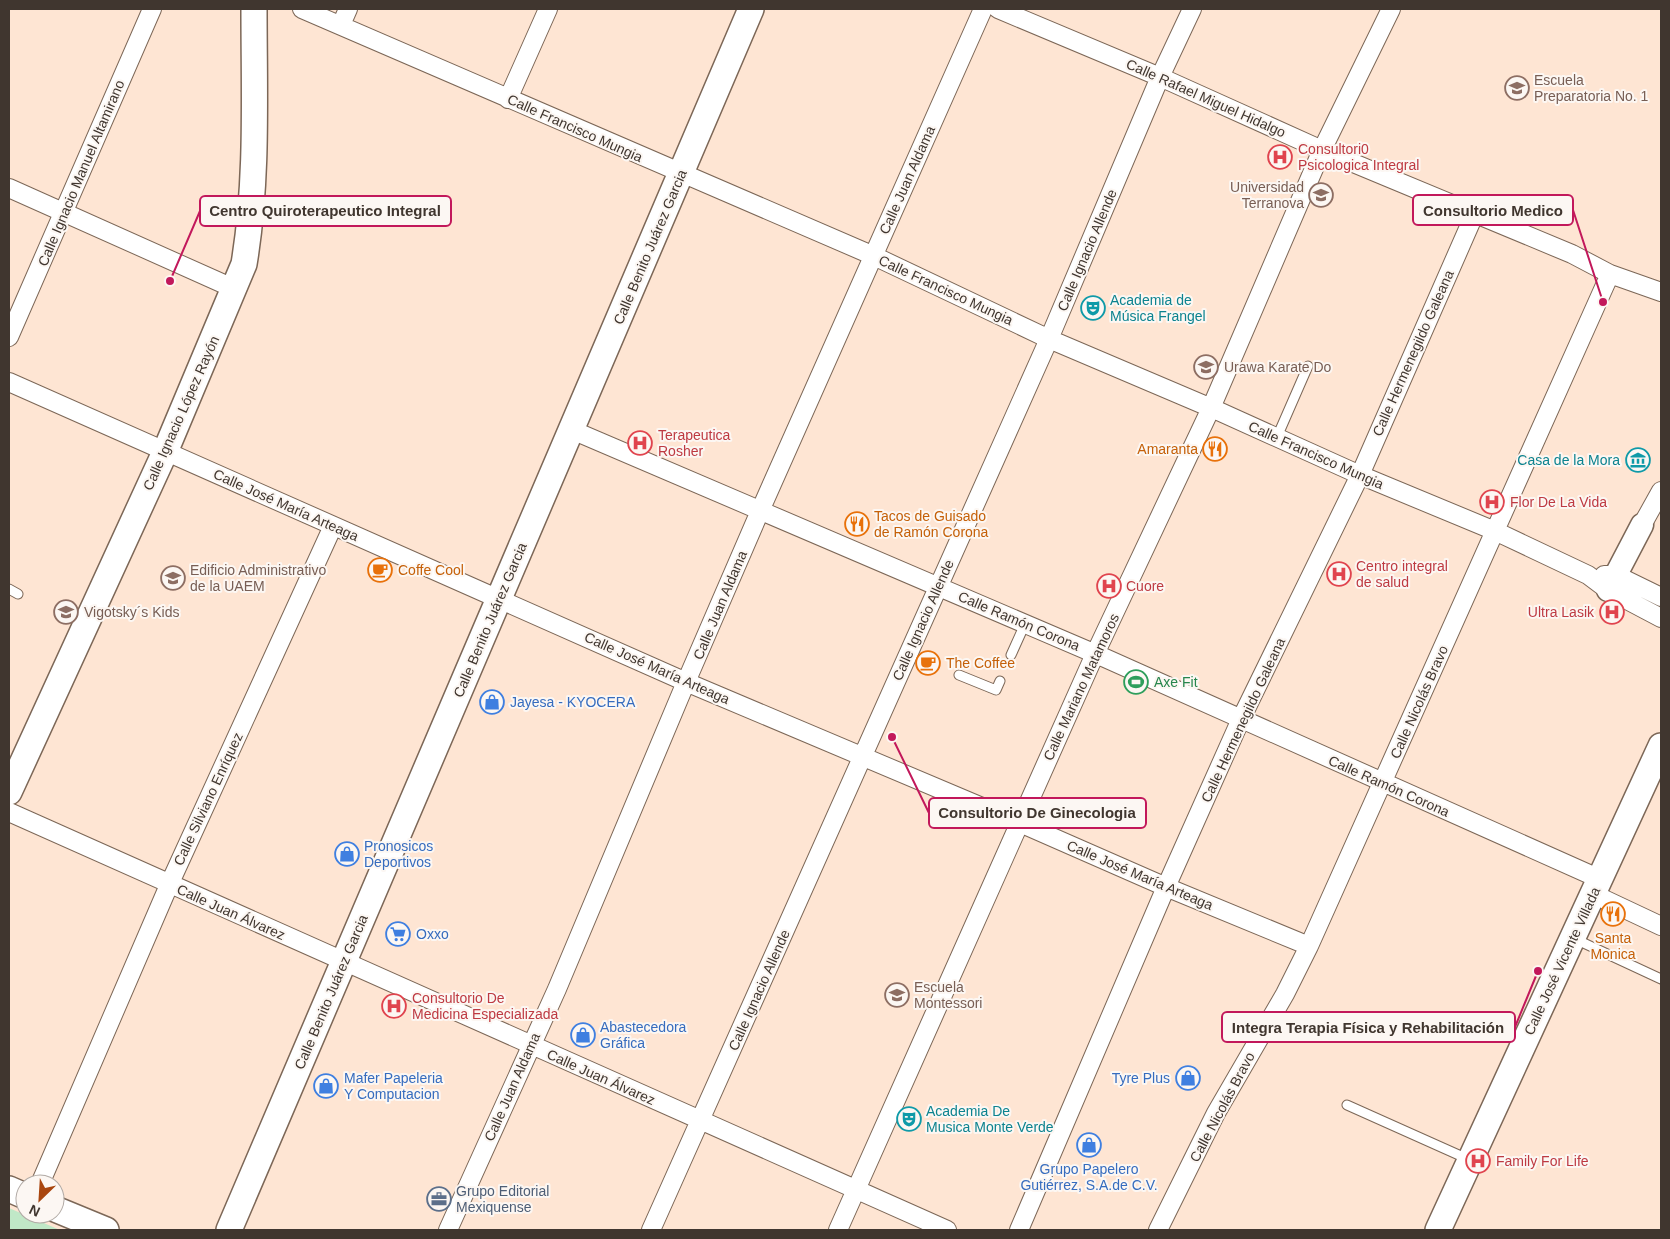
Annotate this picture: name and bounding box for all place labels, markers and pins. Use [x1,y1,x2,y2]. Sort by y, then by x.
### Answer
place label: Escuela Preparatoria No. 1 [1534,72,1649,104]
school or university icon: Escuela Preparatoria No. 1 [1504,75,1530,101]
place label: Consultori0 Psicologica Integral [1298,141,1419,173]
hospital icon: Consultori0 Psicologica Integral [1267,144,1293,170]
place label: Universidad Terranova [1230,179,1304,211]
school or university icon: Universidad Terranova [1308,182,1334,208]
callout: Consultorio Medico [1413,195,1573,225]
callout: Centro Quiroterapeutico Integral [200,196,451,226]
place label: Academia de Música Frangel [1110,292,1206,324]
theatre icon: Academia de Música Frangel [1080,295,1106,321]
school or university icon: Urawa Karate Do [1193,354,1219,380]
place label: Urawa Karate Do [1224,359,1332,375]
place label: Terapeutica Rosher [658,427,731,459]
hospital icon: Terapeutica Rosher [627,430,653,456]
restaurant icon: Amaranta [1202,436,1228,462]
place label: Amaranta [1137,441,1198,457]
museum icon: Casa de la Mora [1625,447,1651,473]
place label: Casa de la Mora [1517,452,1620,468]
hospital icon: Flor De La Vida [1479,489,1505,515]
place label: Flor De La Vida [1510,494,1607,510]
place label: Tacos de Guisado de Ramón Corona [874,508,989,540]
restaurant icon: Tacos de Guisado de Ramón Corona [844,511,870,537]
cafe icon: Coffe Cool [367,557,393,583]
place label: Centro integral de salud [1356,558,1448,590]
hospital icon: Centro integral de salud [1326,561,1352,587]
place label: Edificio Administrativo de la UAEM [190,562,326,594]
place label: Coffe Cool [398,562,464,578]
school or university icon: Edificio Administrativo de la UAEM [160,565,186,591]
hospital icon: Cuore [1096,573,1122,599]
place label: Cuore [1126,578,1164,594]
school or university icon: Vigotsky´s Kids [53,599,79,625]
hospital icon: Ultra Lasik [1599,599,1625,625]
place label: Vigotsky´s Kids [84,604,179,620]
place label: Ultra Lasik [1528,604,1595,620]
cafe icon: The Coffee [915,650,941,676]
place label: The Coffee [946,655,1015,671]
sports icon: Axe Fit [1123,669,1149,695]
place label: Axe Fit [1154,674,1198,690]
shop icon: Jayesa - KYOCERA [479,689,505,715]
place label: Jayesa - KYOCERA [510,694,636,710]
callout: Consultorio De Ginecologia [929,798,1146,828]
place label: Pronosicos Deportivos [364,838,433,870]
shop icon: Pronosicos Deportivos [334,841,360,867]
restaurant icon: Santa Monica [1600,901,1626,927]
supermarket icon: Oxxo [385,921,411,947]
place label: Oxxo [416,926,449,942]
place label: Santa Monica [1590,930,1636,962]
place label: Escuela Montessori [914,979,982,1011]
school or university icon: Escuela Montessori [884,982,910,1008]
place label: Consultorio De Medicina Especializada [412,990,559,1022]
hospital icon: Consultorio De Medicina Especializada [381,993,407,1019]
callout: Integra Terapia Física y Rehabilitación [1222,1012,1515,1042]
place label: Abastecedora Gráfica [600,1019,687,1051]
shop icon: Abastecedora Gráfica [570,1022,596,1048]
shop icon: Tyre Plus [1175,1065,1201,1091]
place label: Mafer Papeleria Y Computacion [344,1070,443,1102]
place label: Tyre Plus [1112,1070,1170,1086]
shop icon: Mafer Papeleria Y Computacion [313,1073,339,1099]
place label: Academia De Musica Monte Verde [926,1103,1054,1135]
theatre icon: Academia De Musica Monte Verde [896,1106,922,1132]
shop icon: Grupo Papelero Gutiérrez, S.A.de C.V. [1076,1132,1102,1158]
hospital icon: Family For Life [1465,1148,1491,1174]
place label: Family For Life [1496,1153,1589,1169]
place label: Grupo Papelero Gutiérrez, S.A.de C.V. [1020,1161,1158,1193]
place label: Grupo Editorial Mexiquense [456,1183,549,1215]
office icon: Grupo Editorial Mexiquense [426,1186,452,1212]

